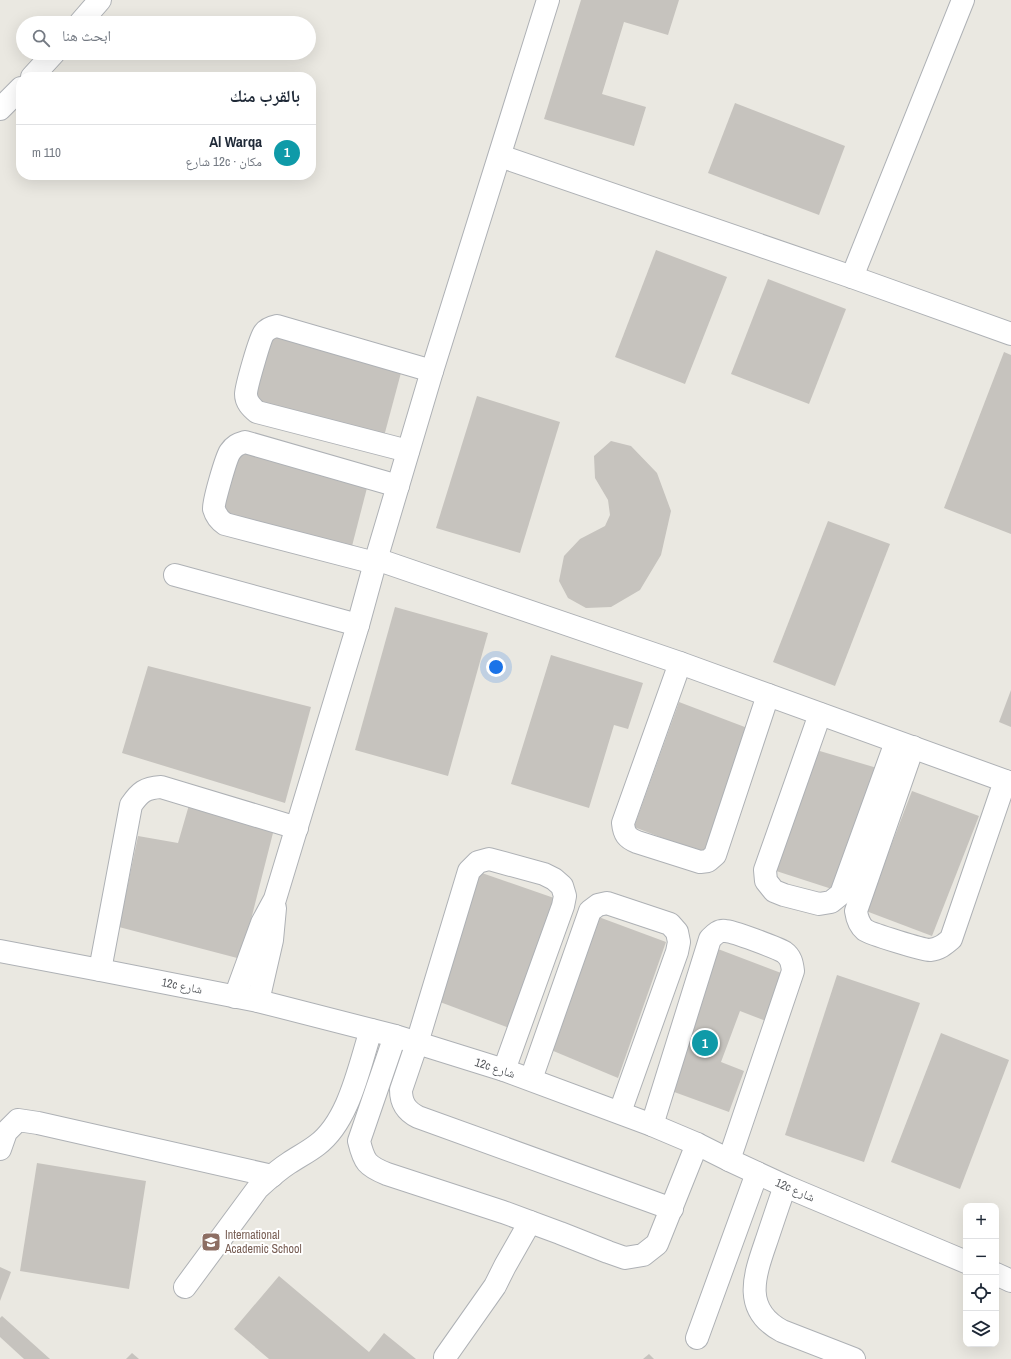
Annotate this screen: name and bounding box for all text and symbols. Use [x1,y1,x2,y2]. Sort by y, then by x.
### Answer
search box [16,16,316,60]
text: ابحث هنا [62,25,111,46]
icon: search [30,27,52,49]
text: بالقرب منك [230,84,300,107]
text: Al Warqa [209,131,262,152]
text: 110 m [32,144,61,161]
text: 1 [284,144,290,161]
text: مكان · 12c شارع [185,153,262,170]
your location [486,657,506,677]
street label: 12c شارع [160,974,204,998]
pin: 1 [692,1028,718,1058]
street label: 12c شارع [473,1054,517,1082]
street label: 12c شارع [773,1175,817,1205]
map controls [963,1203,999,1347]
button: + [963,1203,999,1239]
place label: International Academic School [224,1227,302,1257]
school or university icon: International Academic School [200,1231,222,1253]
button: − [963,1239,999,1275]
button: locate [963,1275,999,1311]
button: layers [963,1311,999,1347]

